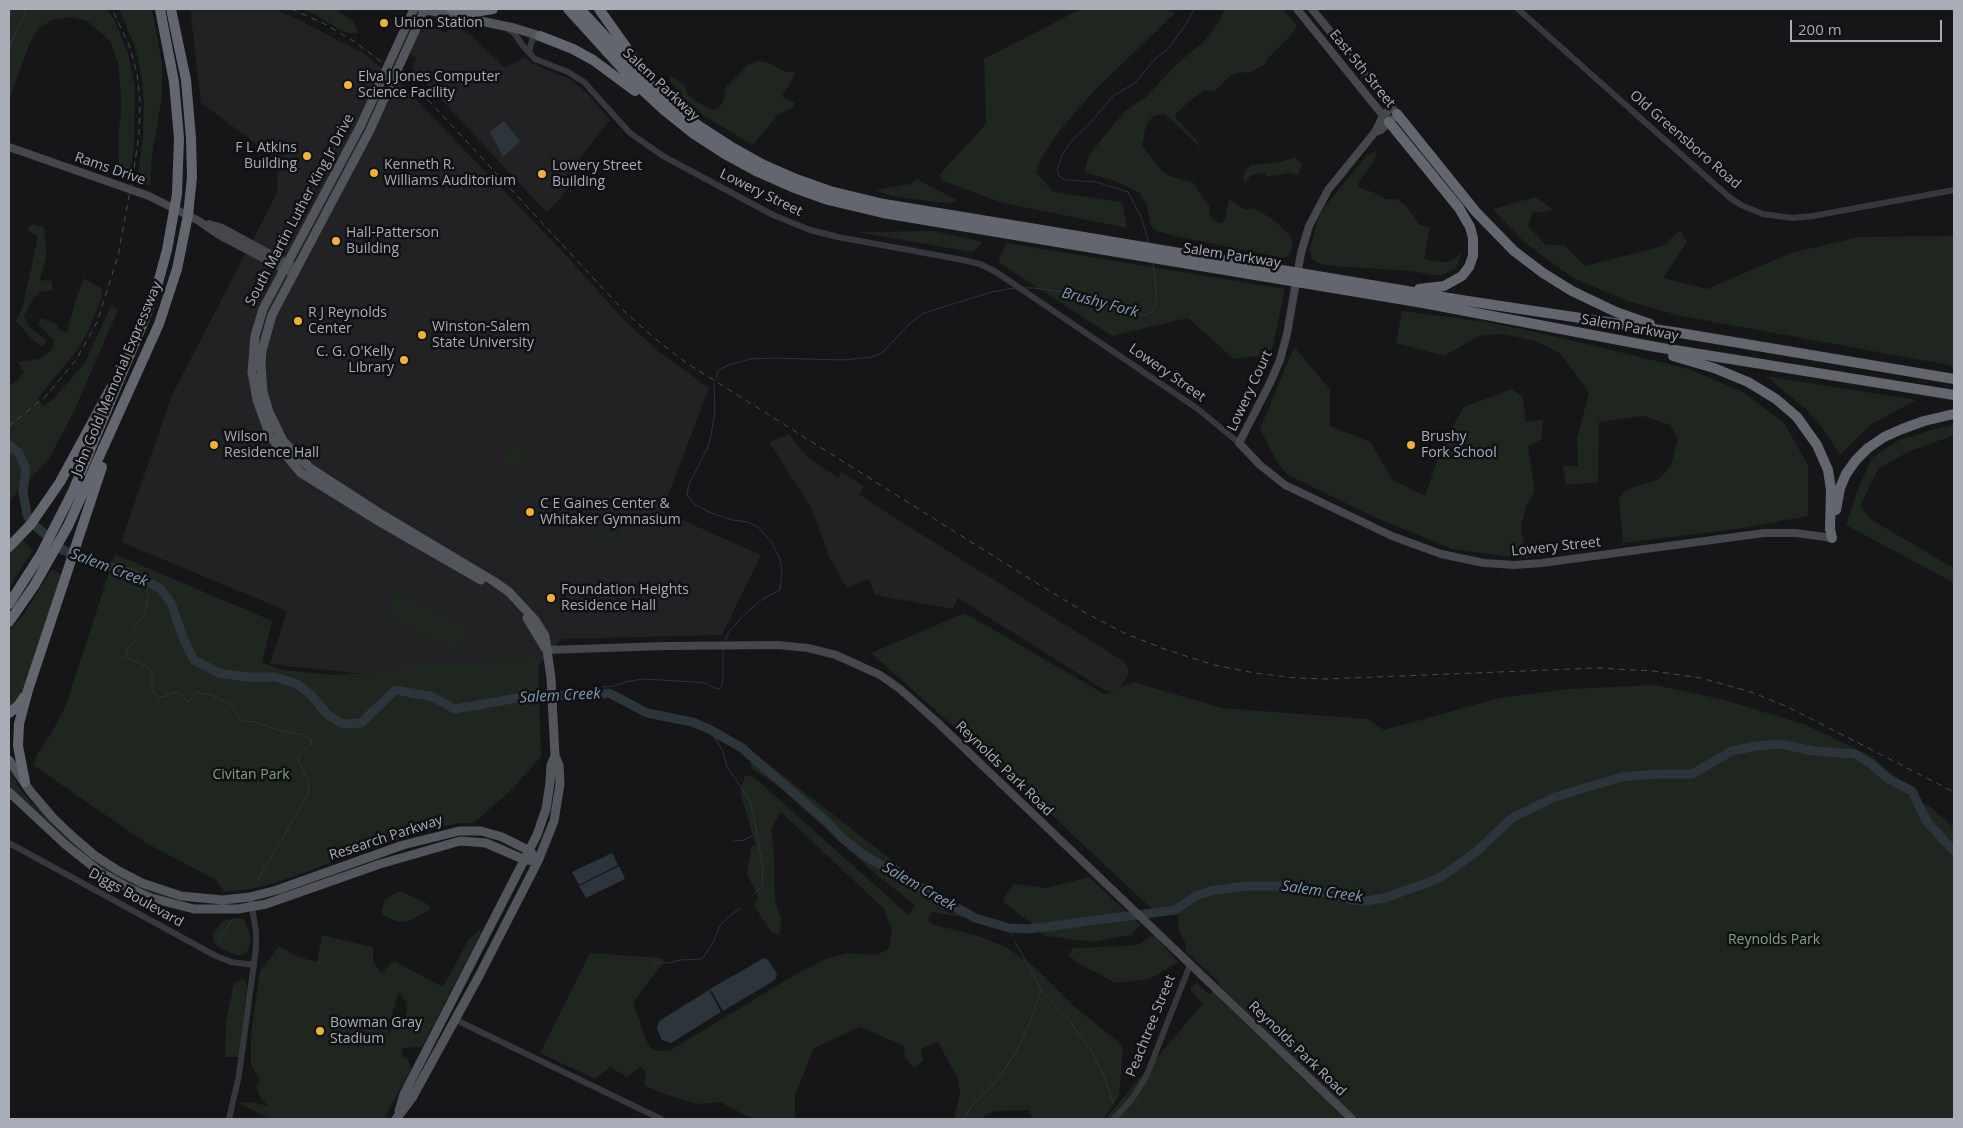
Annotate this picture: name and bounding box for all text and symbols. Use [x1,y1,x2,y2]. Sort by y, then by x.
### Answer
scale bar [1793,10,1946,42]
place label: Union Station [394,15,483,31]
marker: Union Station [378,17,390,29]
text: 200 m [1798,19,1842,39]
street label: East 5th Street [1326,27,1398,111]
street label: Salem Parkway [619,45,703,125]
place label: Elva J Jones Computer Science Facility [358,69,500,102]
marker: Elva J Jones Computer Science Facility [342,79,354,91]
street label: Old Greensboro Road [1626,87,1744,193]
street label: South Martin Luther King Jr Drive [242,111,358,309]
place label: F L Atkins Building [235,140,297,172]
street label: Rams Drive [72,149,148,189]
marker: F L Atkins Building [301,150,313,162]
place label: Kenneth R. Williams Auditorium [384,157,516,190]
place label: Lowery Street Building [552,158,642,190]
street label: Lowery Street [717,166,805,220]
marker: Kenneth R. Williams Auditorium [368,167,380,179]
marker: Lowery Street Building [536,168,548,180]
place label: Hall-Patterson Building [346,225,439,258]
marker: Hall-Patterson Building [330,235,342,247]
street label: Salem Parkway [1182,240,1282,272]
street label: John Gold Memorial Expressway [68,279,166,479]
water label: Brushy Fork [1060,284,1140,322]
place label: R J Reynolds Center [308,305,387,338]
street label: Salem Parkway [1580,311,1680,345]
marker: R J Reynolds Center [292,315,304,327]
place label: Winston-Salem State University [432,319,534,352]
marker: Winston-Salem State University [416,329,428,341]
street label: Lowery Street [1125,340,1209,406]
place label: C. G. O'Kelly Library [316,344,394,377]
street label: Lowery Court [1224,348,1276,434]
marker: C. G. O'Kelly Library [398,354,410,366]
place label: Wilson Residence Hall [224,429,319,462]
place label: Brushy Fork School [1421,429,1497,462]
marker: Wilson Residence Hall [208,439,220,451]
marker: Brushy Fork School [1405,439,1417,451]
place label: C E Gaines Center & Whitaker Gymnasium [540,496,681,528]
marker: C E Gaines Center & Whitaker Gymnasium [524,506,536,518]
street label: Lowery Street [1510,534,1602,560]
water label: Salem Creek [68,545,150,591]
place label: Foundation Heights Residence Hall [561,582,689,614]
marker: Foundation Heights Residence Hall [545,592,557,604]
water label: Salem Creek [519,685,601,707]
street label: Reynolds Park Road [952,718,1056,820]
park label: Civitan Park [212,767,290,783]
street label: Research Parkway [327,812,445,864]
water label: Salem Creek [879,859,959,915]
street label: Diggs Boulevard [86,865,186,931]
water label: Salem Creek [1281,877,1363,907]
park label: Reynolds Park [1728,932,1820,948]
street label: Peachtree Street [1123,973,1179,1079]
street label: Reynolds Park Road [1245,998,1349,1100]
place label: Bowman Gray Stadium [330,1015,422,1048]
marker: Bowman Gray Stadium [314,1025,326,1037]

